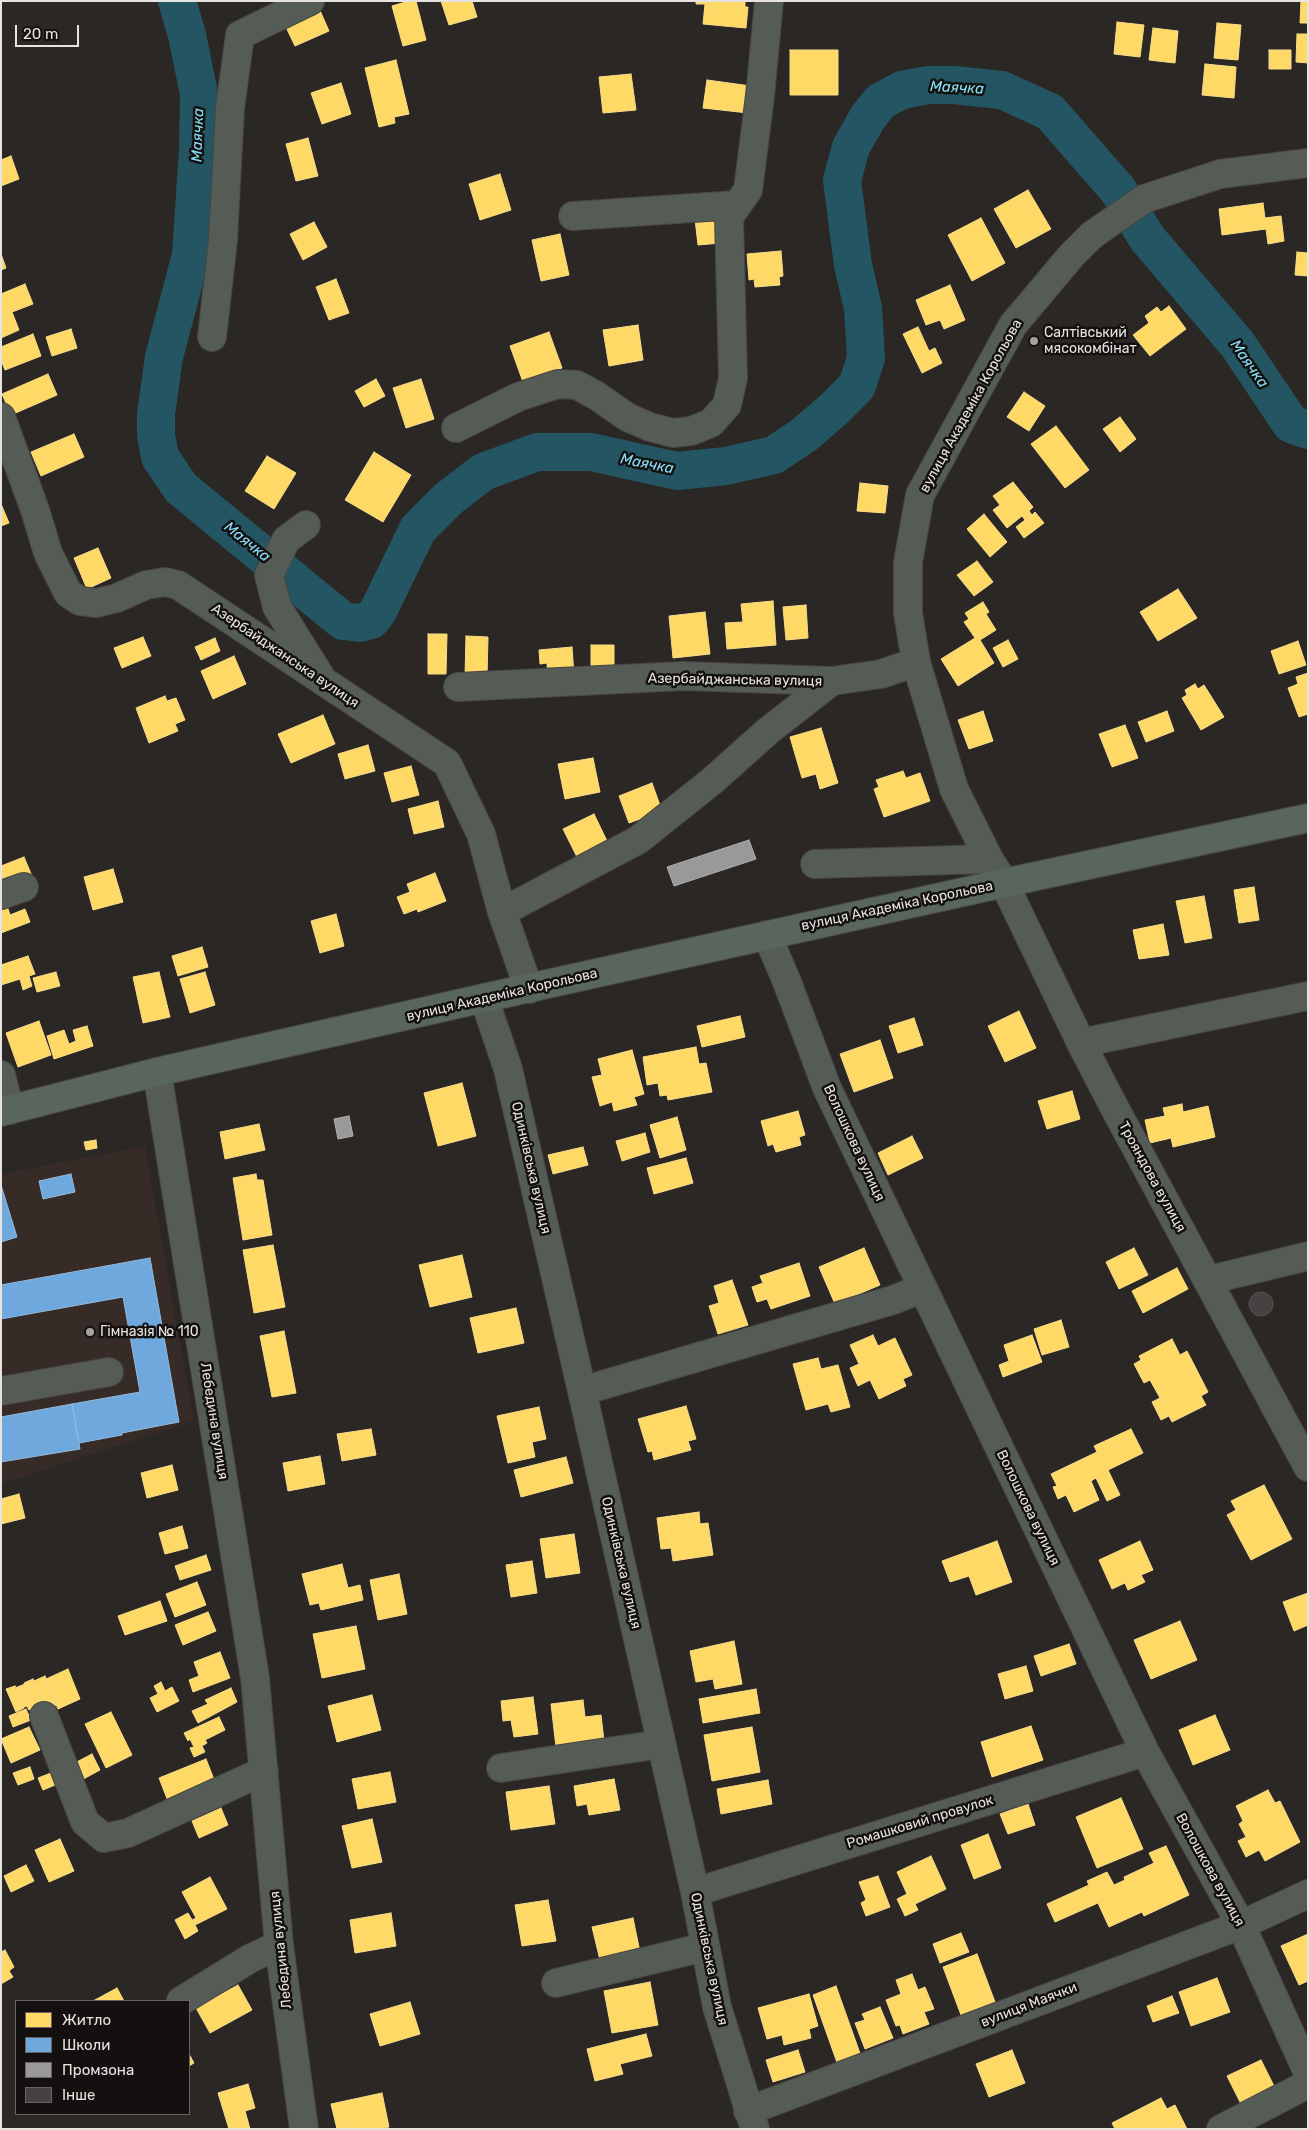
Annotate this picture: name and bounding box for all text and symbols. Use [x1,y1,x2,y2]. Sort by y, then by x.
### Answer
scale bar [18,15,81,47]
text: 20 m [23,25,58,43]
water label: Маячка [930,78,984,98]
water label: Маячка [188,108,208,162]
street label: вулиця Академіка Корольова [916,316,1026,496]
place label: Салтівський мясокомбінат [1044,325,1137,358]
marker: Салтівський мясокомбінат [1028,335,1040,347]
water label: Маячка [1226,337,1272,391]
water label: Маячка [619,450,675,478]
water label: Маячка [220,518,274,566]
street label: Азербайджанська вулиця [208,600,362,712]
street label: Азербайджанська вулиця [648,670,822,690]
street label: вулиця Академіка Корольова [800,877,994,935]
street label: вулиця Академіка Корольова [405,965,599,1025]
street label: Волошкова вулиця [820,1082,888,1204]
street label: Одинківська вулиця [508,1100,554,1236]
street label: Трояндова вулиця [1115,1119,1189,1235]
place label: Гімназія № 110 [100,1324,199,1340]
marker: Гімназія № 110 [84,1326,96,1338]
street label: Лебедина вулиця [196,1361,232,1481]
street label: Волошкова вулиця [993,1447,1063,1569]
street label: Одинківська вулиця [598,1495,644,1631]
street label: Ромашковий провулок [845,1792,995,1852]
street label: Волошкова вулиця [1172,1811,1248,1929]
street label: Лебедина вулиця [266,1890,296,2010]
street label: Одинківська вулиця [687,1891,731,2027]
street label: вулиця Маячки [979,1979,1079,2031]
legend [15,2000,190,2115]
text: Житло [62,2011,111,2029]
text: Школи [62,2036,110,2054]
text: Промзона [62,2061,134,2079]
text: Інше [62,2086,95,2104]

